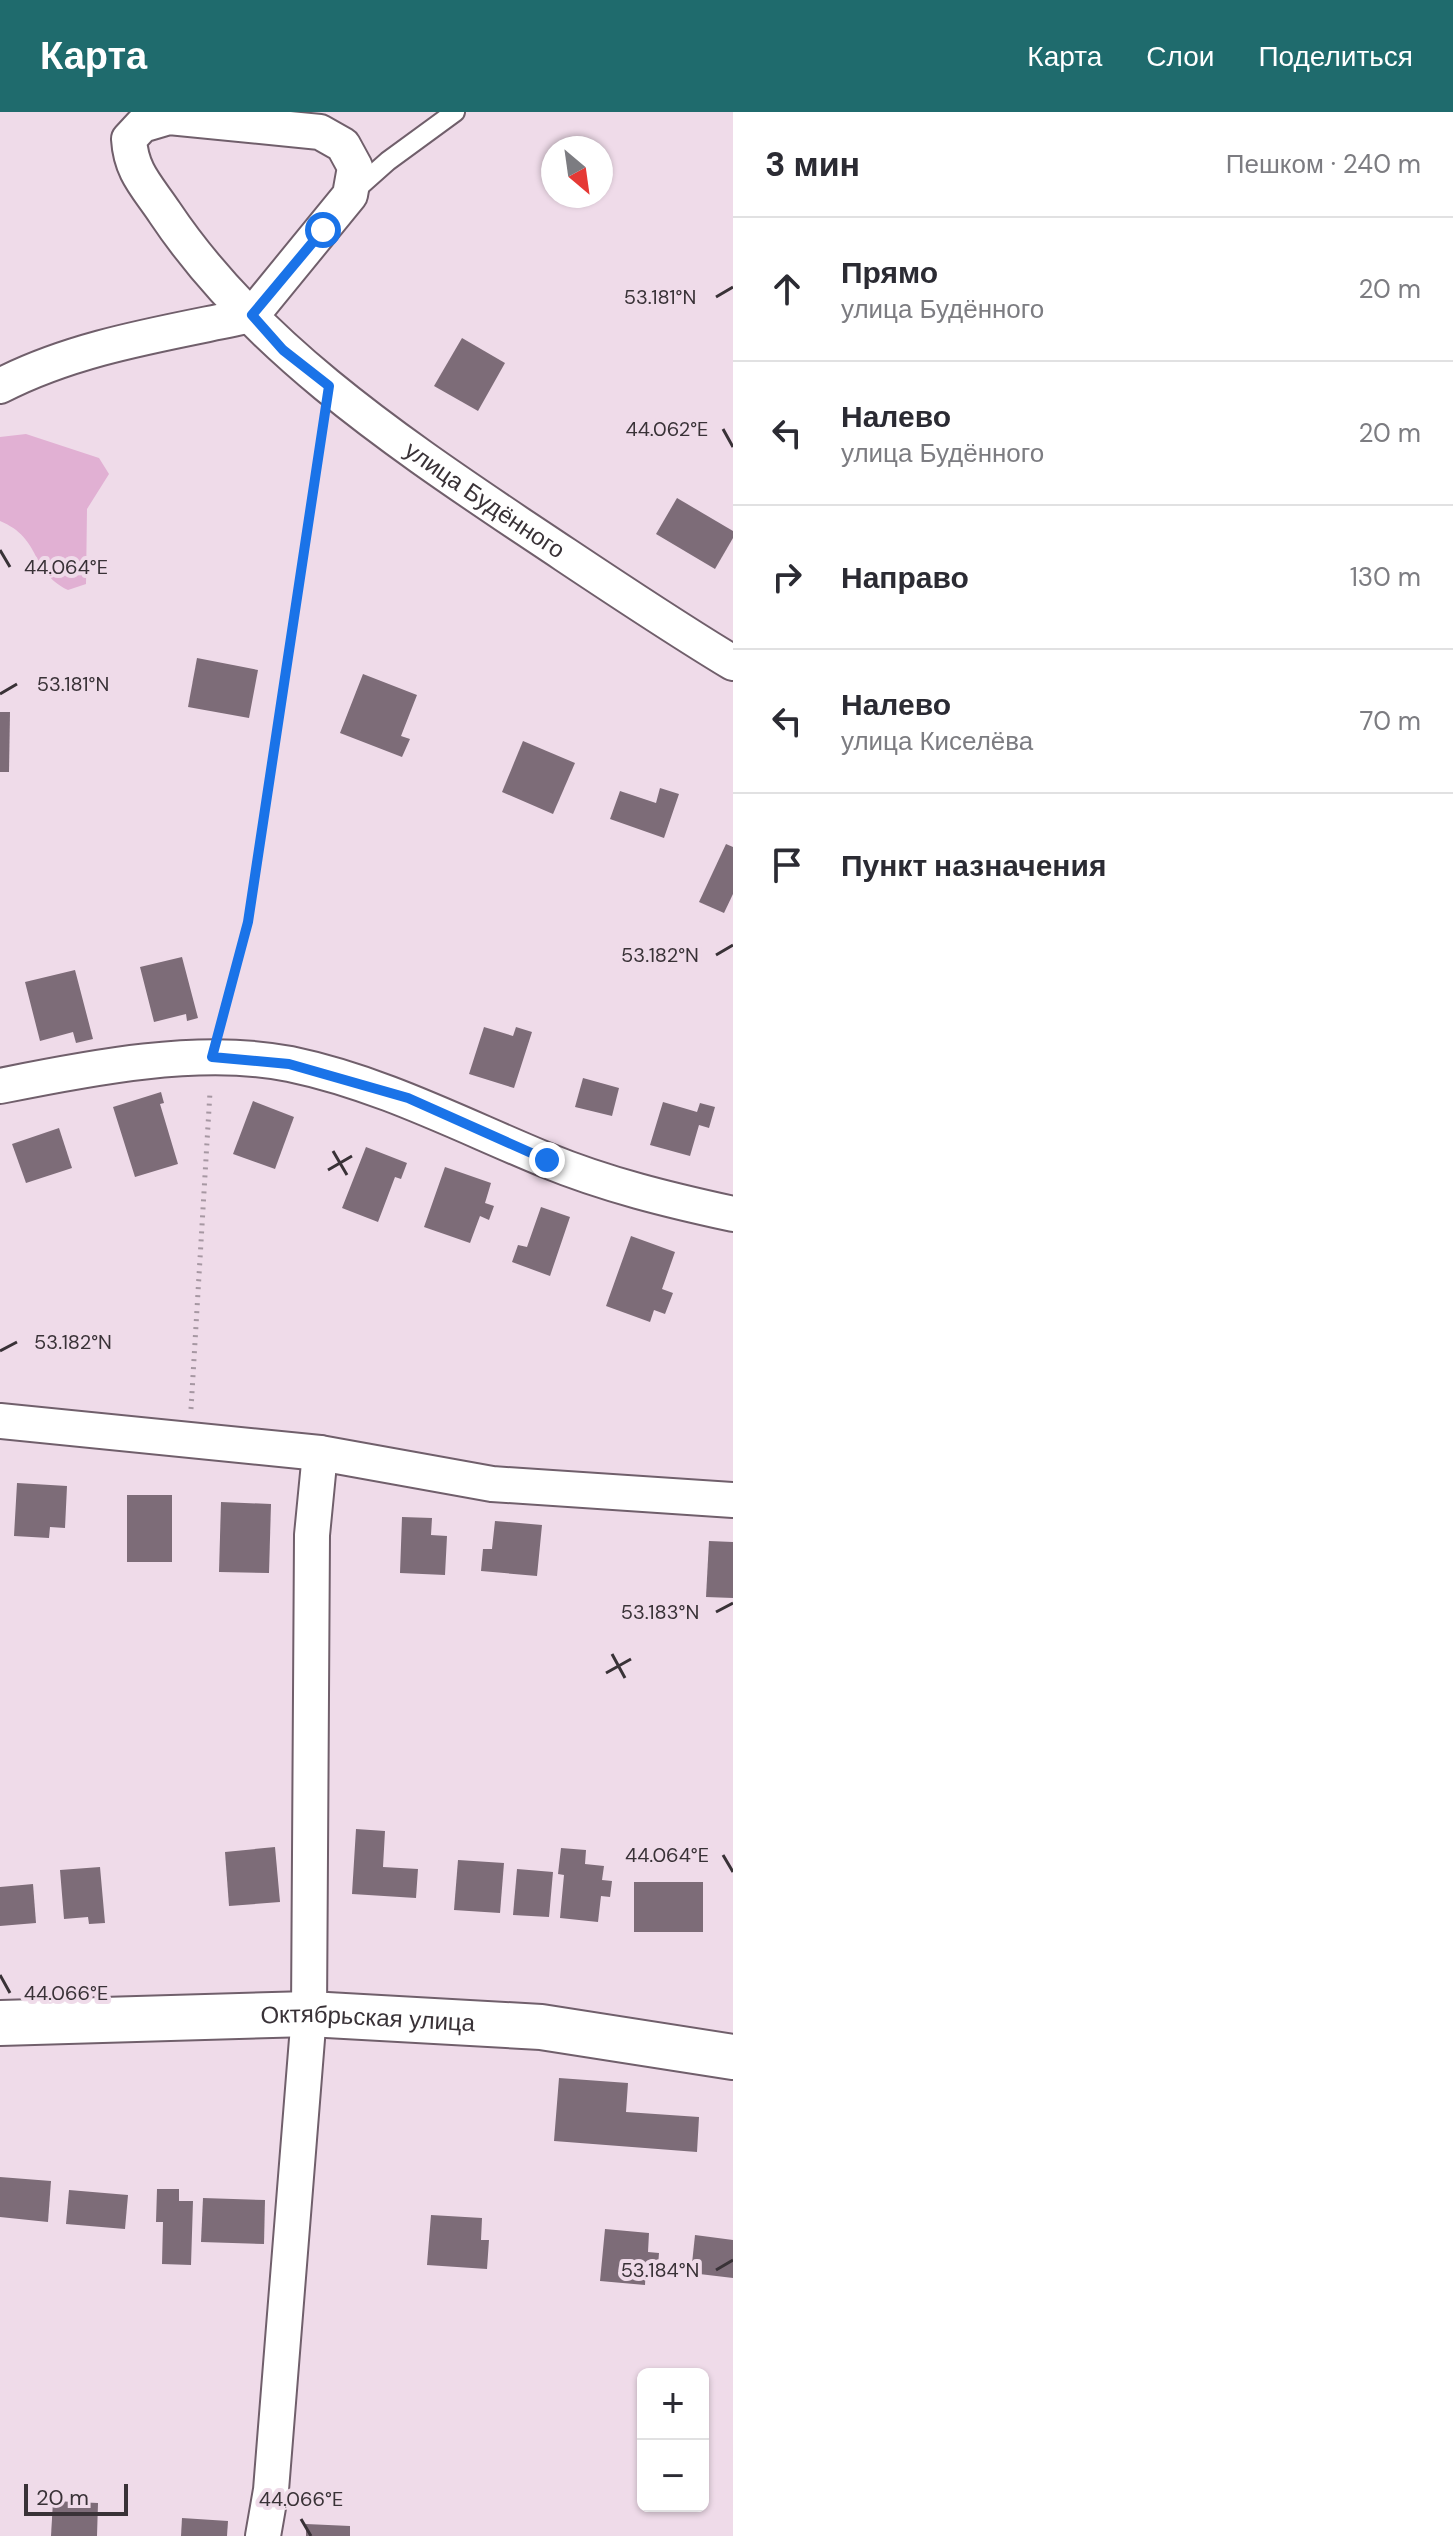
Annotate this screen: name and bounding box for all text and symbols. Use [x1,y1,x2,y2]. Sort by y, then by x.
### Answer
text: Карта [40,31,147,81]
text: Карта [1027,38,1102,75]
text: Слои [1146,38,1214,75]
text: Поделиться [1258,38,1413,75]
north arrow [541,136,613,208]
text: 3 мин [765,142,860,187]
text: Пешком · 240 m [1226,147,1421,181]
route start [305,212,341,248]
text: Прямо [841,253,938,292]
icon: ahead [765,267,809,311]
text: 20 m [1358,272,1421,306]
text: 53.181°N [624,284,696,310]
text: улица Будённого [841,292,1044,326]
text: Налево [841,397,951,436]
icon: left [765,411,809,455]
text: 44.062°E [626,416,708,442]
text: 20 m [1358,416,1421,450]
street label: улица Будённого [399,434,571,565]
text: улица Будённого [841,436,1044,470]
text: 44.064°E [24,554,108,580]
icon: right [765,555,809,599]
text: Направо [841,558,969,597]
text: 130 m [1350,560,1421,594]
text: 53.181°N [37,671,109,697]
text: Налево [841,685,951,724]
icon: left [765,699,809,743]
text: 70 m [1360,704,1421,738]
text: улица Киселёва [841,724,1033,758]
icon: arrive [765,843,809,887]
text: Пункт назначения [841,846,1106,885]
text: 53.182°N [621,942,699,968]
route end [529,1142,565,1178]
text: 53.182°N [34,1329,112,1355]
text: 53.183°N [621,1599,699,1625]
text: 44.064°E [625,1842,709,1868]
text: 44.066°E [24,1980,108,2006]
street label: Октябрьская улица [260,1998,477,2038]
text: 53.184°N [621,2257,699,2283]
map controls [637,2368,709,2512]
button: + [637,2368,709,2440]
button: − [637,2440,709,2512]
scale bar [24,2480,128,2516]
text: 20 m [36,2483,89,2512]
text: 44.066°E [259,2486,343,2512]

